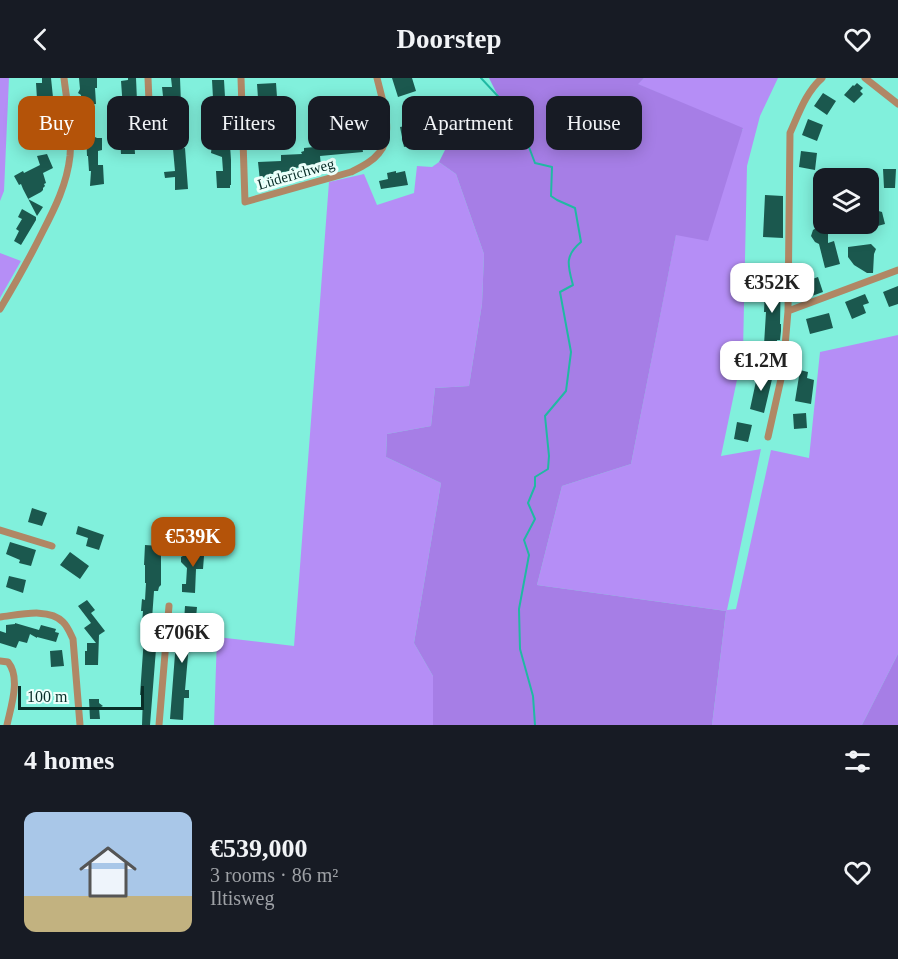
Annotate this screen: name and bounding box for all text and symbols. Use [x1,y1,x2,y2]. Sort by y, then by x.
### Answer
icon: back [24,23,57,56]
icon: heart [841,23,874,56]
text: Doorstep [397,24,501,54]
chip: Buy [18,96,95,150]
chip: Rent [107,96,189,150]
chip: Filters [201,96,296,150]
chip: New [308,96,390,150]
chip: Apartment [402,96,534,150]
chip: House [546,96,642,150]
street label: Lüderichweg [256,155,337,193]
map controls [813,168,879,234]
button: layers [813,168,879,234]
pin: €352K [730,263,814,314]
text: €352K [744,271,800,293]
pin: €1.2M [719,341,803,392]
text: €1.2M [734,349,788,371]
pin: €539K [151,517,235,568]
text: €539K [165,525,221,547]
pin: €706K [140,613,224,664]
text: €706K [154,621,210,643]
scale bar [18,683,144,710]
text: 100 m [27,688,67,705]
icon: filters [841,745,874,778]
text: 4 homes [24,746,114,775]
text: €539,000 [210,834,308,863]
icon: home [72,836,144,908]
icon: heart [841,856,874,889]
text: 3 rooms · 86 m² [210,864,338,886]
text: Iltisweg [210,887,274,909]

